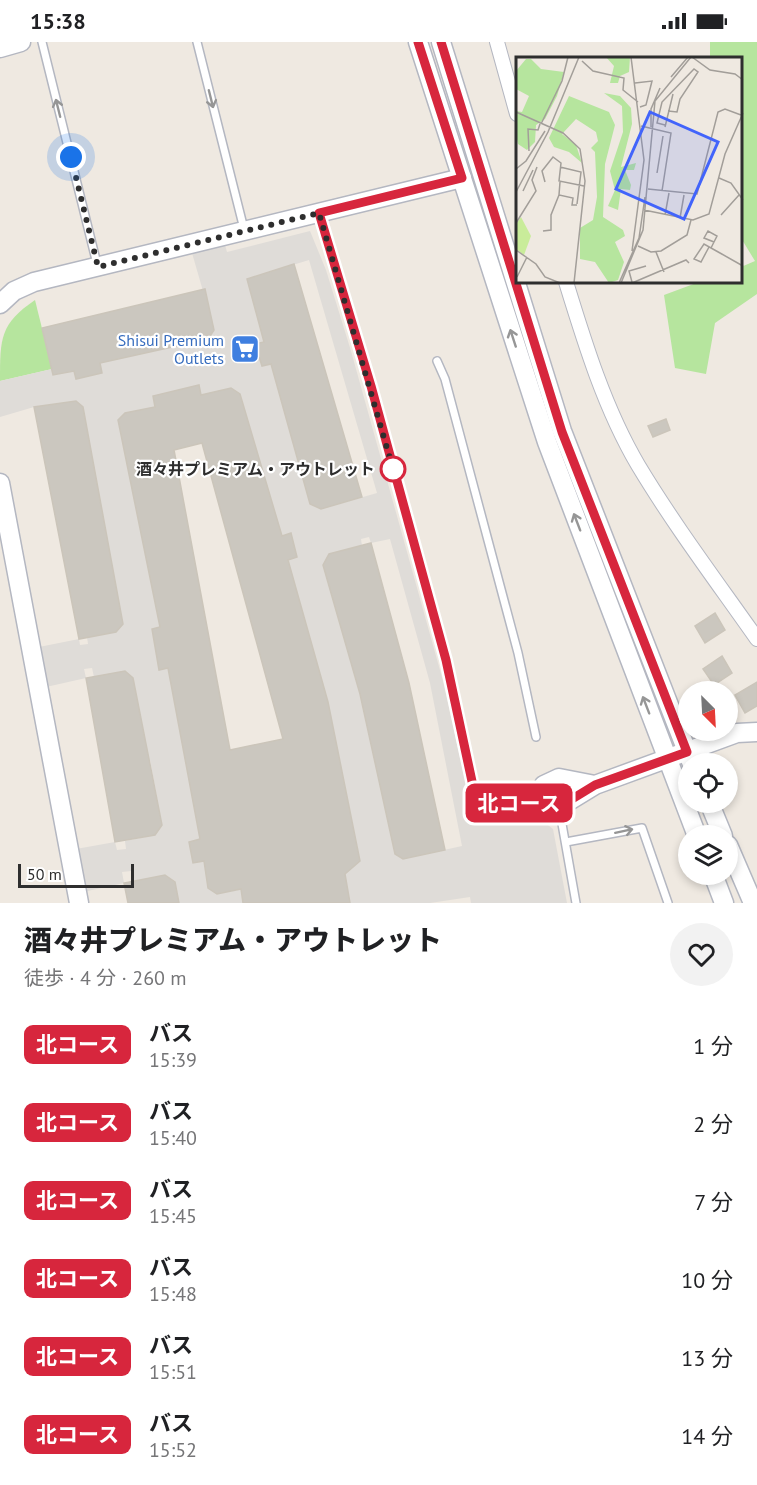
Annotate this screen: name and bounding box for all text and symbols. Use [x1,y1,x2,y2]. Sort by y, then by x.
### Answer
text: 15:38 [30,7,86,35]
inset map [516,57,742,284]
one-way arrow [206,89,217,108]
one-way arrow [52,99,64,118]
your location [56,142,86,172]
one-way arrow [507,329,518,348]
place label: Shisui Premium Outlets [118,330,224,368]
supermarket icon: Shisui Premium Outlets [229,333,261,365]
marker: 酒々井プレミアム・アウトレット [380,456,406,482]
place label: 酒々井プレミアム・アウトレット [136,459,375,479]
one-way arrow [571,513,582,532]
north arrow [678,681,738,741]
map controls [678,681,738,885]
one-way arrow [639,696,650,715]
button: locate [678,753,738,813]
line badge: 北コース [477,784,561,822]
text: 北コース [478,790,560,817]
one-way arrow [613,825,633,836]
button: layers [678,825,738,885]
scale bar [18,861,134,888]
text: 50 m [27,864,62,884]
text: 酒々井プレミアム・アウトレット [24,921,442,958]
button: heart [670,923,733,986]
text: 徒歩 · 4 分 · 260 m [24,965,187,991]
text: バス [149,1019,193,1047]
text: 北コース [36,1031,119,1058]
text: 1 分 [693,1032,733,1060]
text: 15:39 [149,1047,197,1073]
text: バス [149,1097,193,1125]
text: 北コース [36,1109,119,1136]
text: 2 分 [693,1110,733,1138]
text: 15:40 [149,1125,197,1151]
text: バス [149,1175,193,1203]
text: 北コース [36,1187,119,1214]
text: 7 分 [694,1188,733,1216]
text: 15:45 [149,1203,197,1229]
text: バス [149,1253,193,1281]
text: 北コース [36,1265,119,1292]
text: 10 分 [681,1266,733,1294]
text: 15:48 [149,1281,197,1307]
text: バス [149,1331,193,1359]
text: 北コース [36,1343,119,1370]
text: 13 分 [681,1344,733,1372]
text: 15:51 [149,1359,197,1385]
text: バス [149,1409,193,1437]
text: 北コース [36,1421,119,1448]
text: 14 分 [681,1422,733,1450]
text: 15:52 [149,1437,197,1463]

